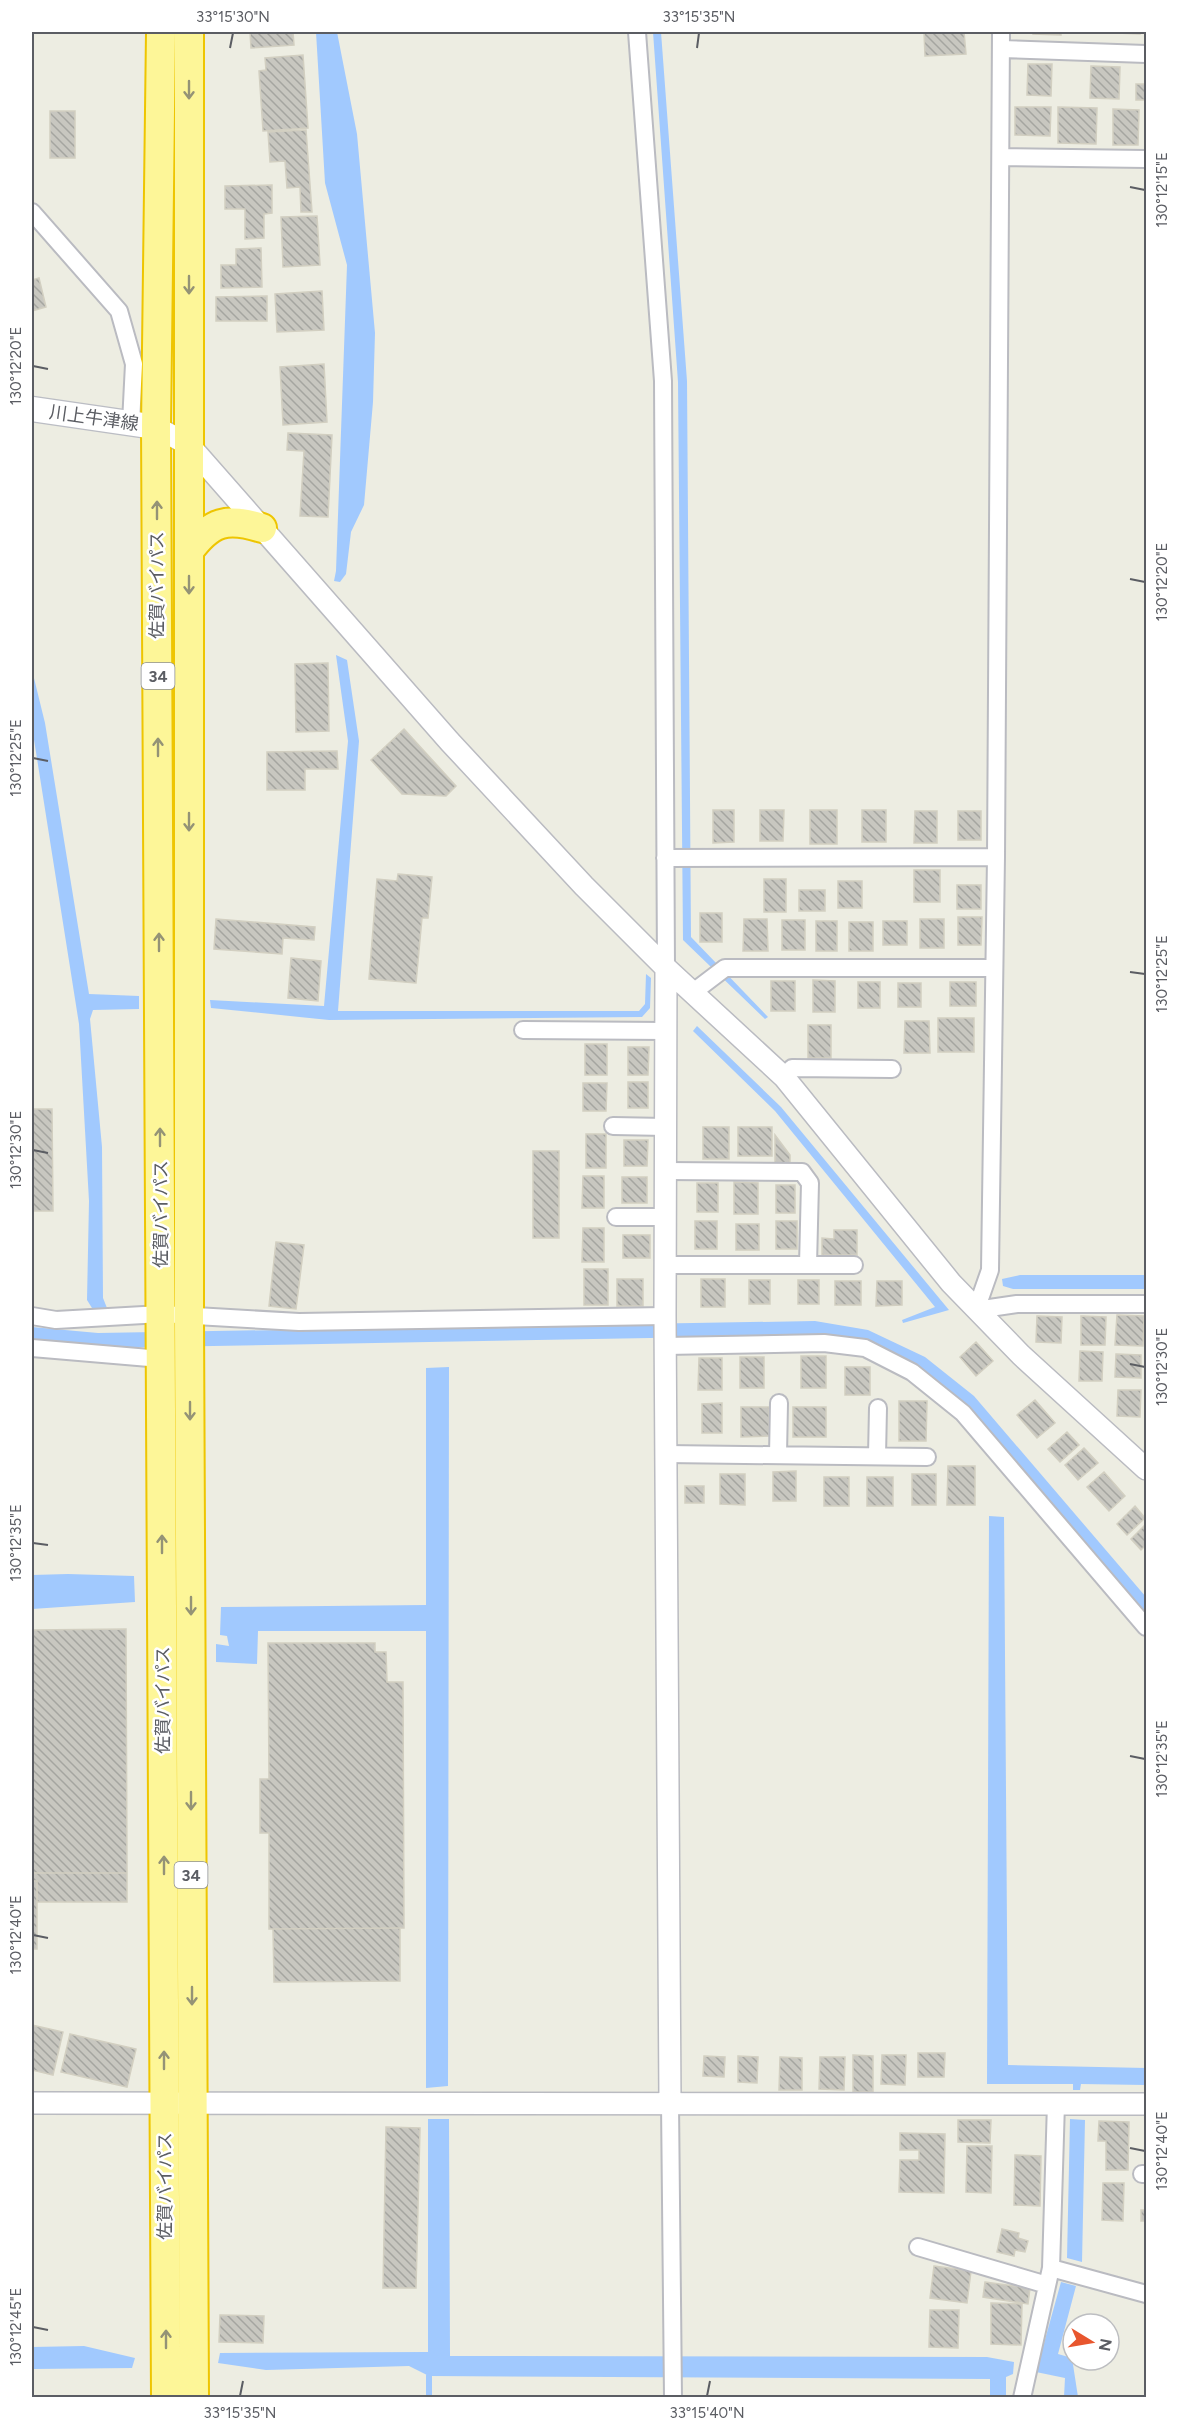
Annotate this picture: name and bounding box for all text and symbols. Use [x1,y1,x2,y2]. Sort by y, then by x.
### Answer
text: 33°15'30"N [196,8,270,26]
text: 33°15'35"N [663,8,735,26]
one-way arrow [183,79,195,99]
text: 130°12'15"E [1153,152,1171,228]
one-way arrow [183,274,195,294]
text: 130°12'20"E [7,327,25,405]
street label: 川上牛津線 [48,401,140,435]
one-way arrow [151,500,162,520]
street label: 佐賀バイパス [146,531,168,639]
text: 130°12'20"E [1153,543,1171,621]
one-way arrow [183,574,195,594]
road number: 34 [142,663,174,689]
text: 130°12'25"E [7,719,25,797]
one-way arrow [152,737,164,757]
one-way arrow [183,811,195,831]
one-way arrow [153,932,165,952]
text: 130°12'25"E [1153,935,1171,1013]
text: 130°12'30"E [7,1111,25,1189]
one-way arrow [154,1127,166,1147]
street label: 佐賀バイパス [150,1160,172,1268]
text: 130°12'30"E [1153,1328,1171,1406]
one-way arrow [184,1400,196,1420]
text: 130°12'35"E [7,1504,25,1582]
one-way arrow [156,1535,168,1555]
one-way arrow [185,1595,197,1615]
street label: 佐賀バイパス [152,1646,174,1754]
text: 130°12'35"E [1153,1720,1171,1798]
one-way arrow [185,1790,197,1810]
one-way arrow [158,1856,169,1876]
road number: 34 [174,1862,207,1888]
text: 130°12'40"E [7,1895,25,1975]
one-way arrow [186,1985,198,2005]
one-way arrow [158,2051,170,2071]
text: 130°12'40"E [1153,2111,1171,2191]
street label: 佐賀バイパス [154,2132,176,2240]
text: 130°12'45"E [7,2288,25,2366]
north arrow [1061,2312,1121,2372]
one-way arrow [160,2330,172,2350]
text: N [1095,2337,1116,2353]
text: 33°15'35"N [204,2404,276,2422]
text: 33°15'40"N [669,2404,745,2422]

